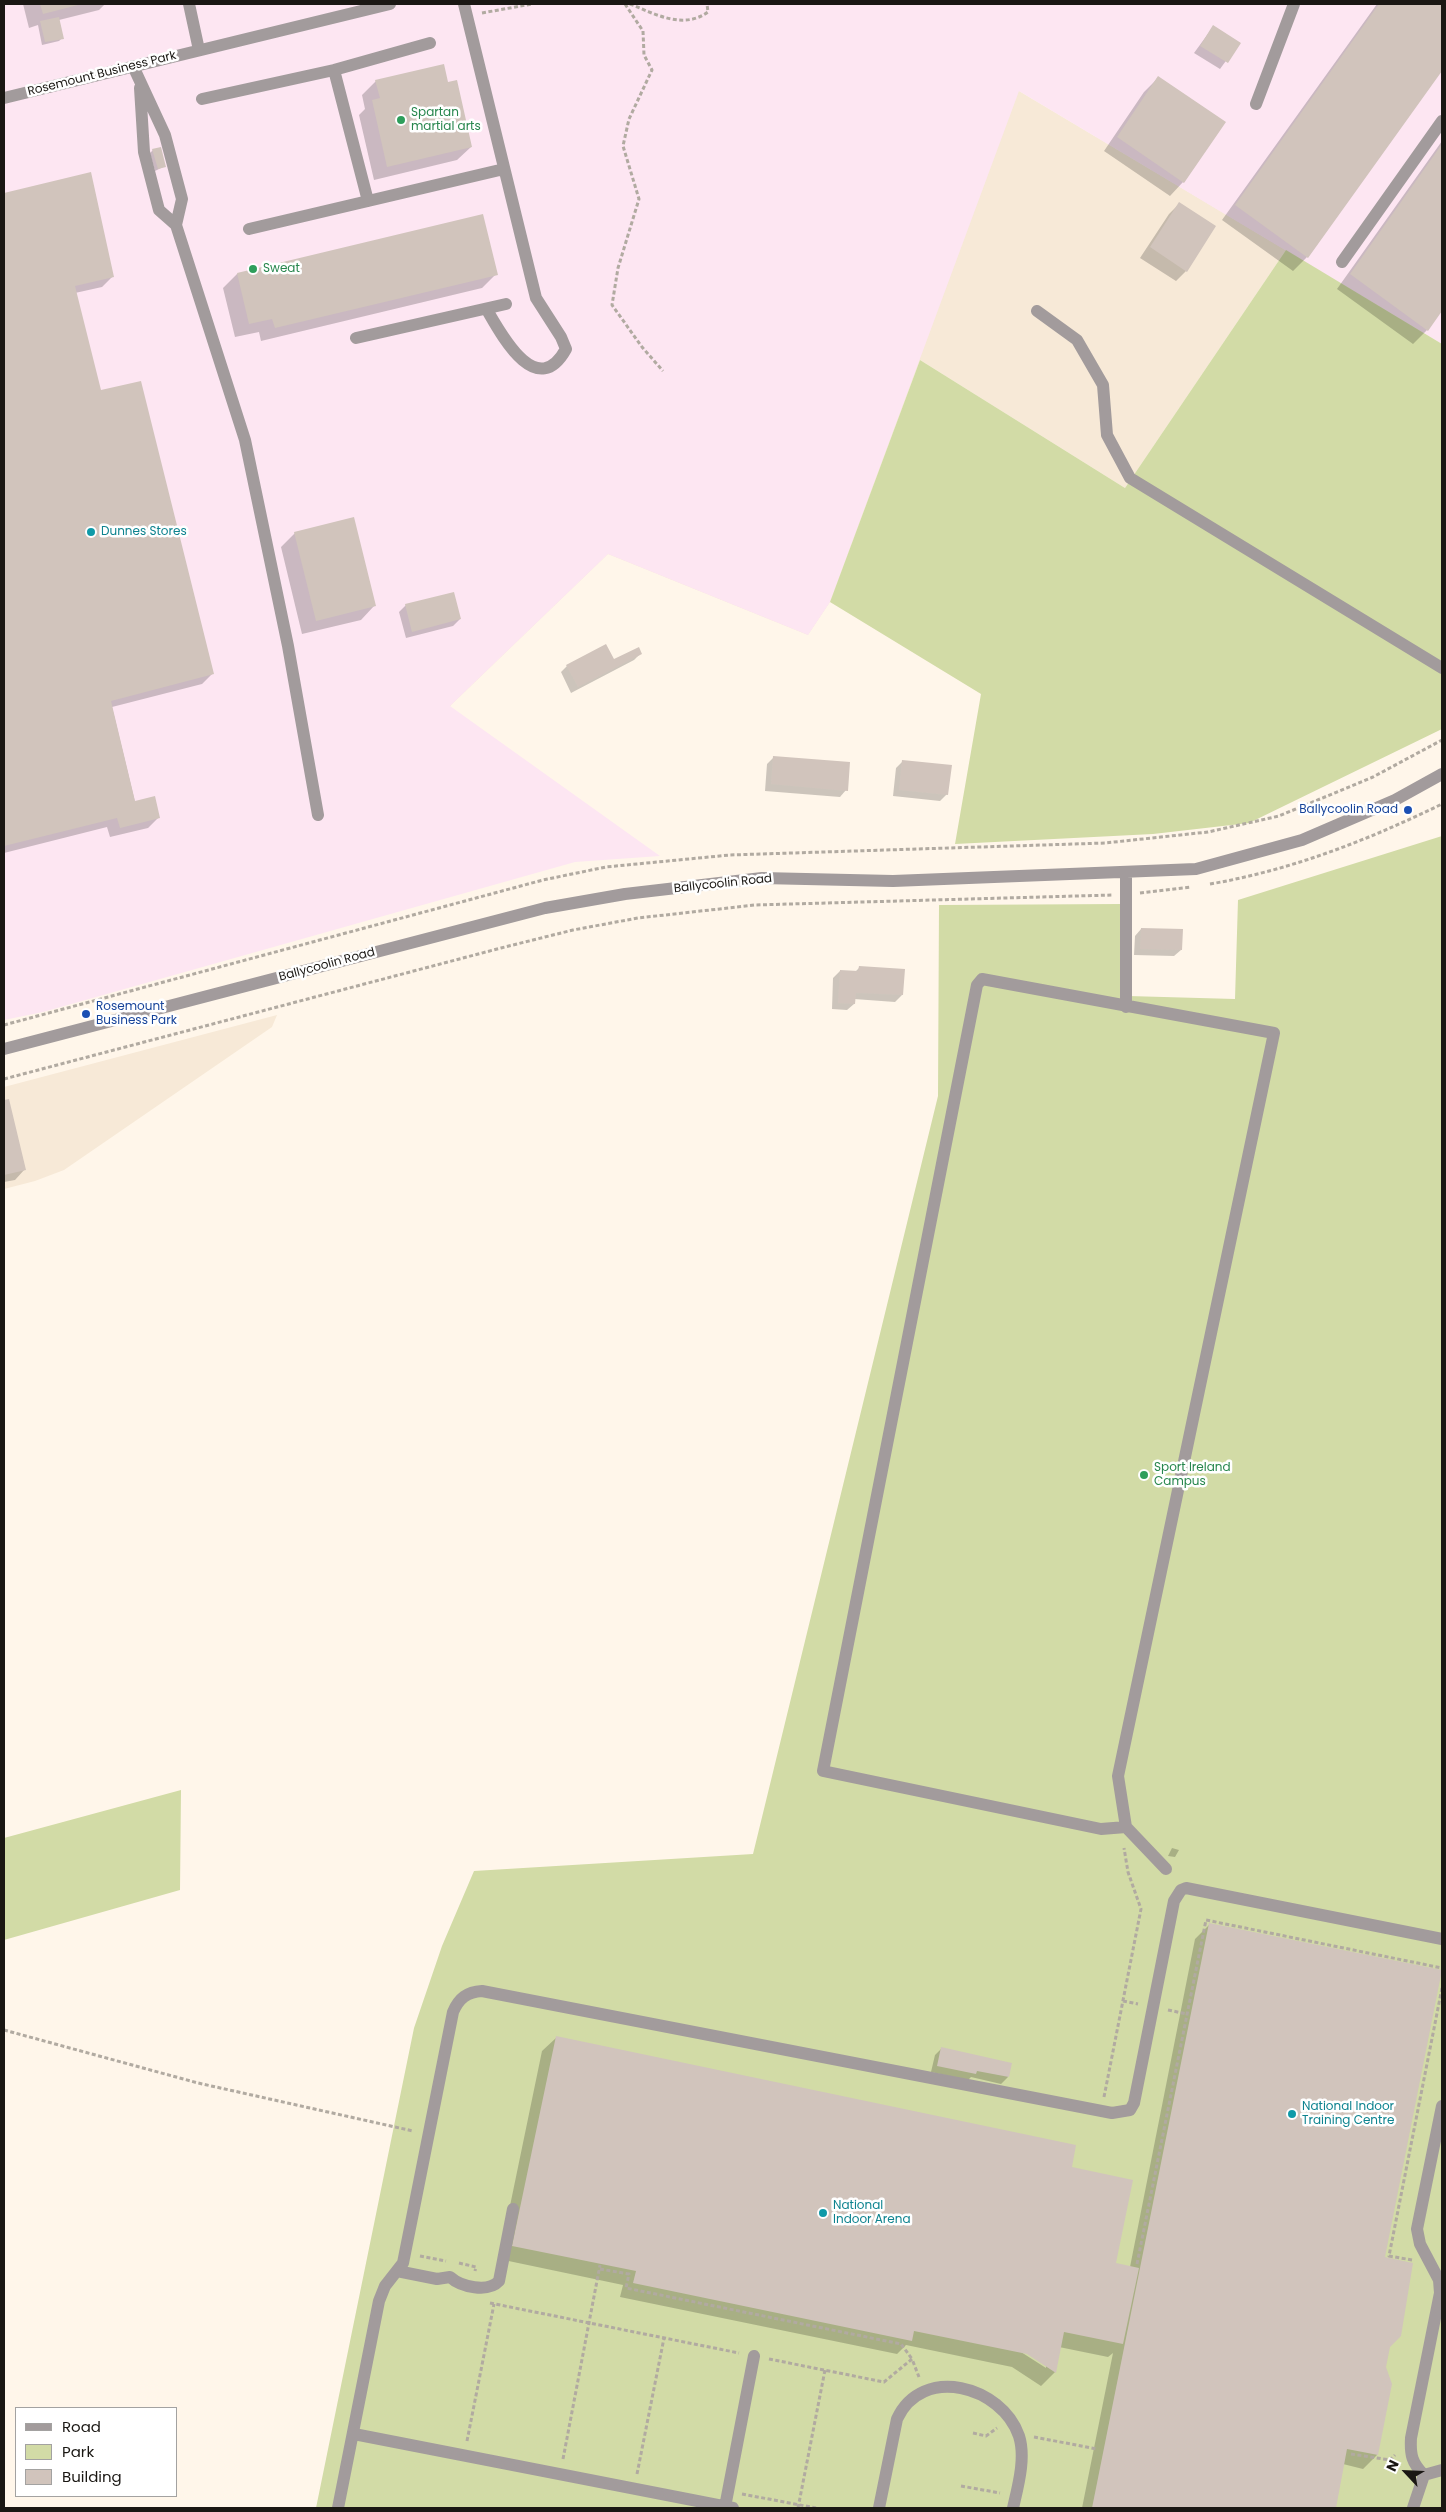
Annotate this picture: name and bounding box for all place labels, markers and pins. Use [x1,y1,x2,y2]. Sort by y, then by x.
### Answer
place label: Spartan martial arts [411,106,481,134]
marker: Spartan martial arts [395,114,407,126]
place label: Sweat [263,262,300,276]
marker: Sweat [247,263,259,275]
place label: Dunnes Stores [101,525,187,539]
marker: Dunnes Stores [85,526,97,538]
place label: Ballycoolin Road [1299,803,1398,817]
marker: Ballycoolin Road [1402,804,1414,816]
place label: Rosemount Business Park [96,1000,177,1028]
marker: Rosemount Business Park [80,1008,92,1020]
place label: Sport Ireland Campus [1154,1461,1231,1489]
marker: Sport Ireland Campus [1138,1469,1150,1481]
place label: National Indoor Training Centre [1302,2100,1394,2128]
marker: National Indoor Training Centre [1286,2108,1298,2120]
place label: National Indoor Arena [833,2199,911,2227]
marker: National Indoor Arena [817,2207,829,2219]

